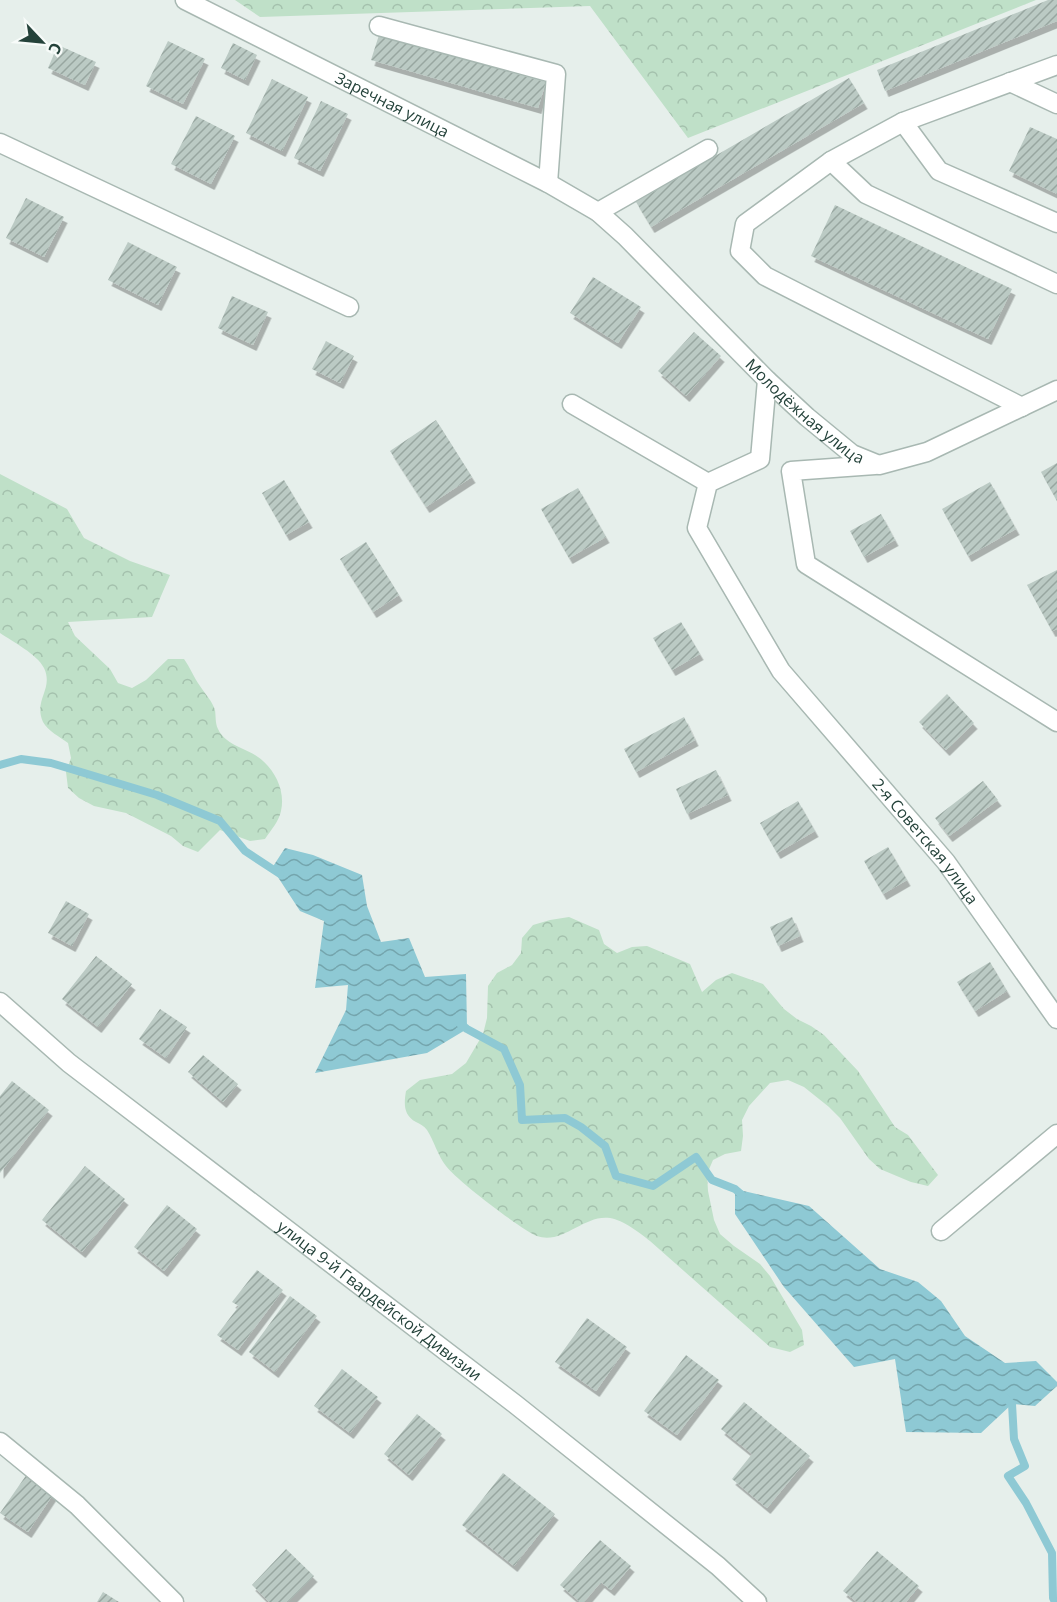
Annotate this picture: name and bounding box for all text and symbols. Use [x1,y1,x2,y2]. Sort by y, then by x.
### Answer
north arrow [12,12,72,72]
text: С [43,39,68,58]
street label: Заречная улица [331,66,453,142]
street label: Молодёжная улица [741,354,867,469]
street label: 2-я Советская улица [867,773,983,909]
street label: улица 9-й Гвардейской Дивизии [273,1215,486,1386]

